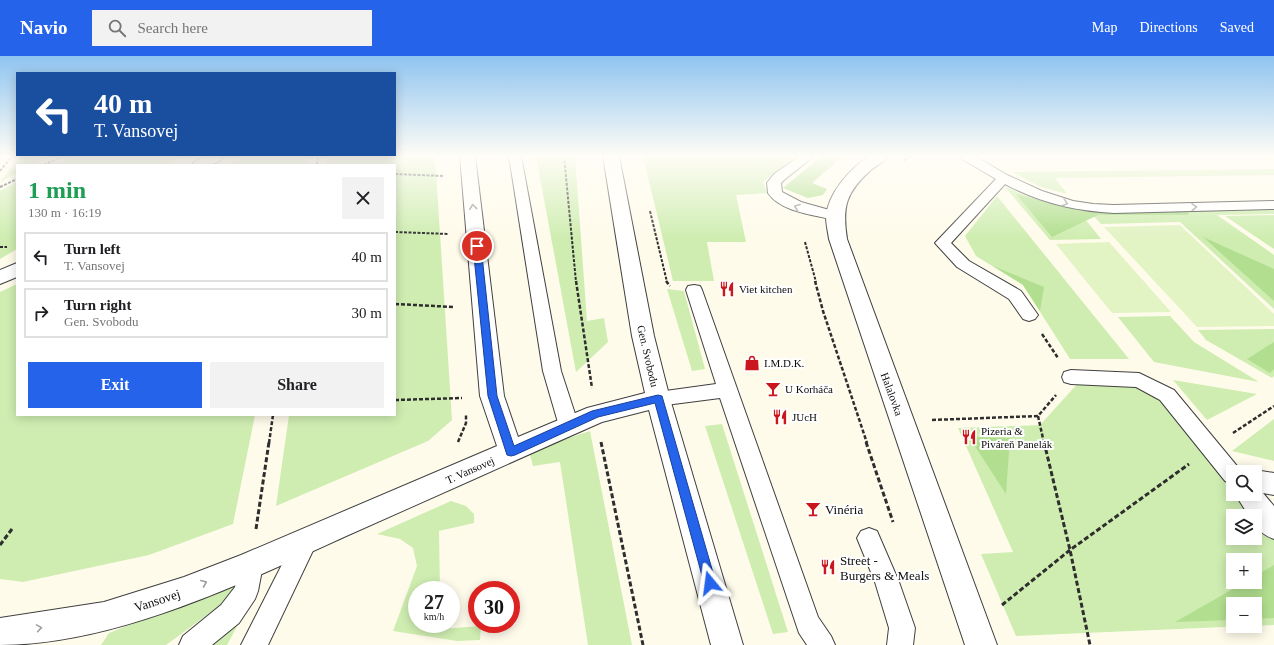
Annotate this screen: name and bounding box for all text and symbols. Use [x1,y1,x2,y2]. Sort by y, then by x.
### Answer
search box [92,10,372,46]
text: Navio [20,17,68,38]
icon: search [106,17,128,39]
text: Search here [138,20,208,36]
text: Map [1092,20,1117,35]
text: Directions [1139,20,1198,35]
text: Saved [1220,20,1254,35]
icon: left [28,88,80,140]
text: 40 m [94,88,152,119]
text: T. Vansovej [94,121,178,141]
text: 1 min [28,177,86,203]
button: close [342,177,384,219]
one-way arrow [1061,199,1068,207]
one-way arrow [794,203,801,211]
one-way arrow [1191,203,1197,211]
one-way arrow [468,204,477,210]
text: 130 m · 16:19 [28,205,101,220]
pin [460,229,494,263]
icon: arrive [466,235,488,257]
text: Turn left [64,241,121,257]
icon: left [30,246,52,268]
text: 40 m [352,249,382,265]
text: T. Vansovej [64,258,125,273]
restaurant icon: Viet kitchen [718,280,736,298]
place label: Viet kitchen [739,283,793,295]
text: Turn right [64,297,131,313]
icon: right [30,302,52,324]
text: 30 m [352,305,382,321]
text: Gen. Svobodu [64,314,138,329]
street label: Gen. Svobodu [635,324,661,388]
shop icon: I.M.D.K. [743,354,761,372]
place label: I.M.D.K. [764,357,805,369]
button: Exit [28,362,202,408]
button: Share [210,362,384,408]
street label: Halalovka [879,371,905,417]
bar icon: U Korháča [764,380,782,398]
place label: U Korháča [785,383,833,395]
restaurant icon: JUcH [771,408,789,426]
place label: JUcH [792,411,817,423]
place label: Pizeria & Piváreň Panelák [981,425,1053,450]
restaurant icon: Pizeria & Piváreň Panelák [960,428,978,446]
street label: T. Vansovej [444,454,496,486]
map controls [1226,465,1262,633]
button: search [1226,465,1262,501]
bar icon: Vinéria [804,500,822,518]
place label: Vinéria [825,502,863,517]
button: layers [1226,509,1262,545]
place label: Street - Burgers & Meals [840,553,929,583]
button: + [1226,553,1262,589]
restaurant icon: Street - Burgers & Meals [819,558,837,576]
position arrow [689,562,731,604]
one-way arrow [201,580,208,588]
speed limit sign: 30 [468,581,520,633]
street label: Vansovej [132,586,182,615]
text: 27 [424,591,444,613]
button: − [1226,597,1262,633]
text: km/h [424,611,444,622]
one-way arrow [36,624,42,633]

